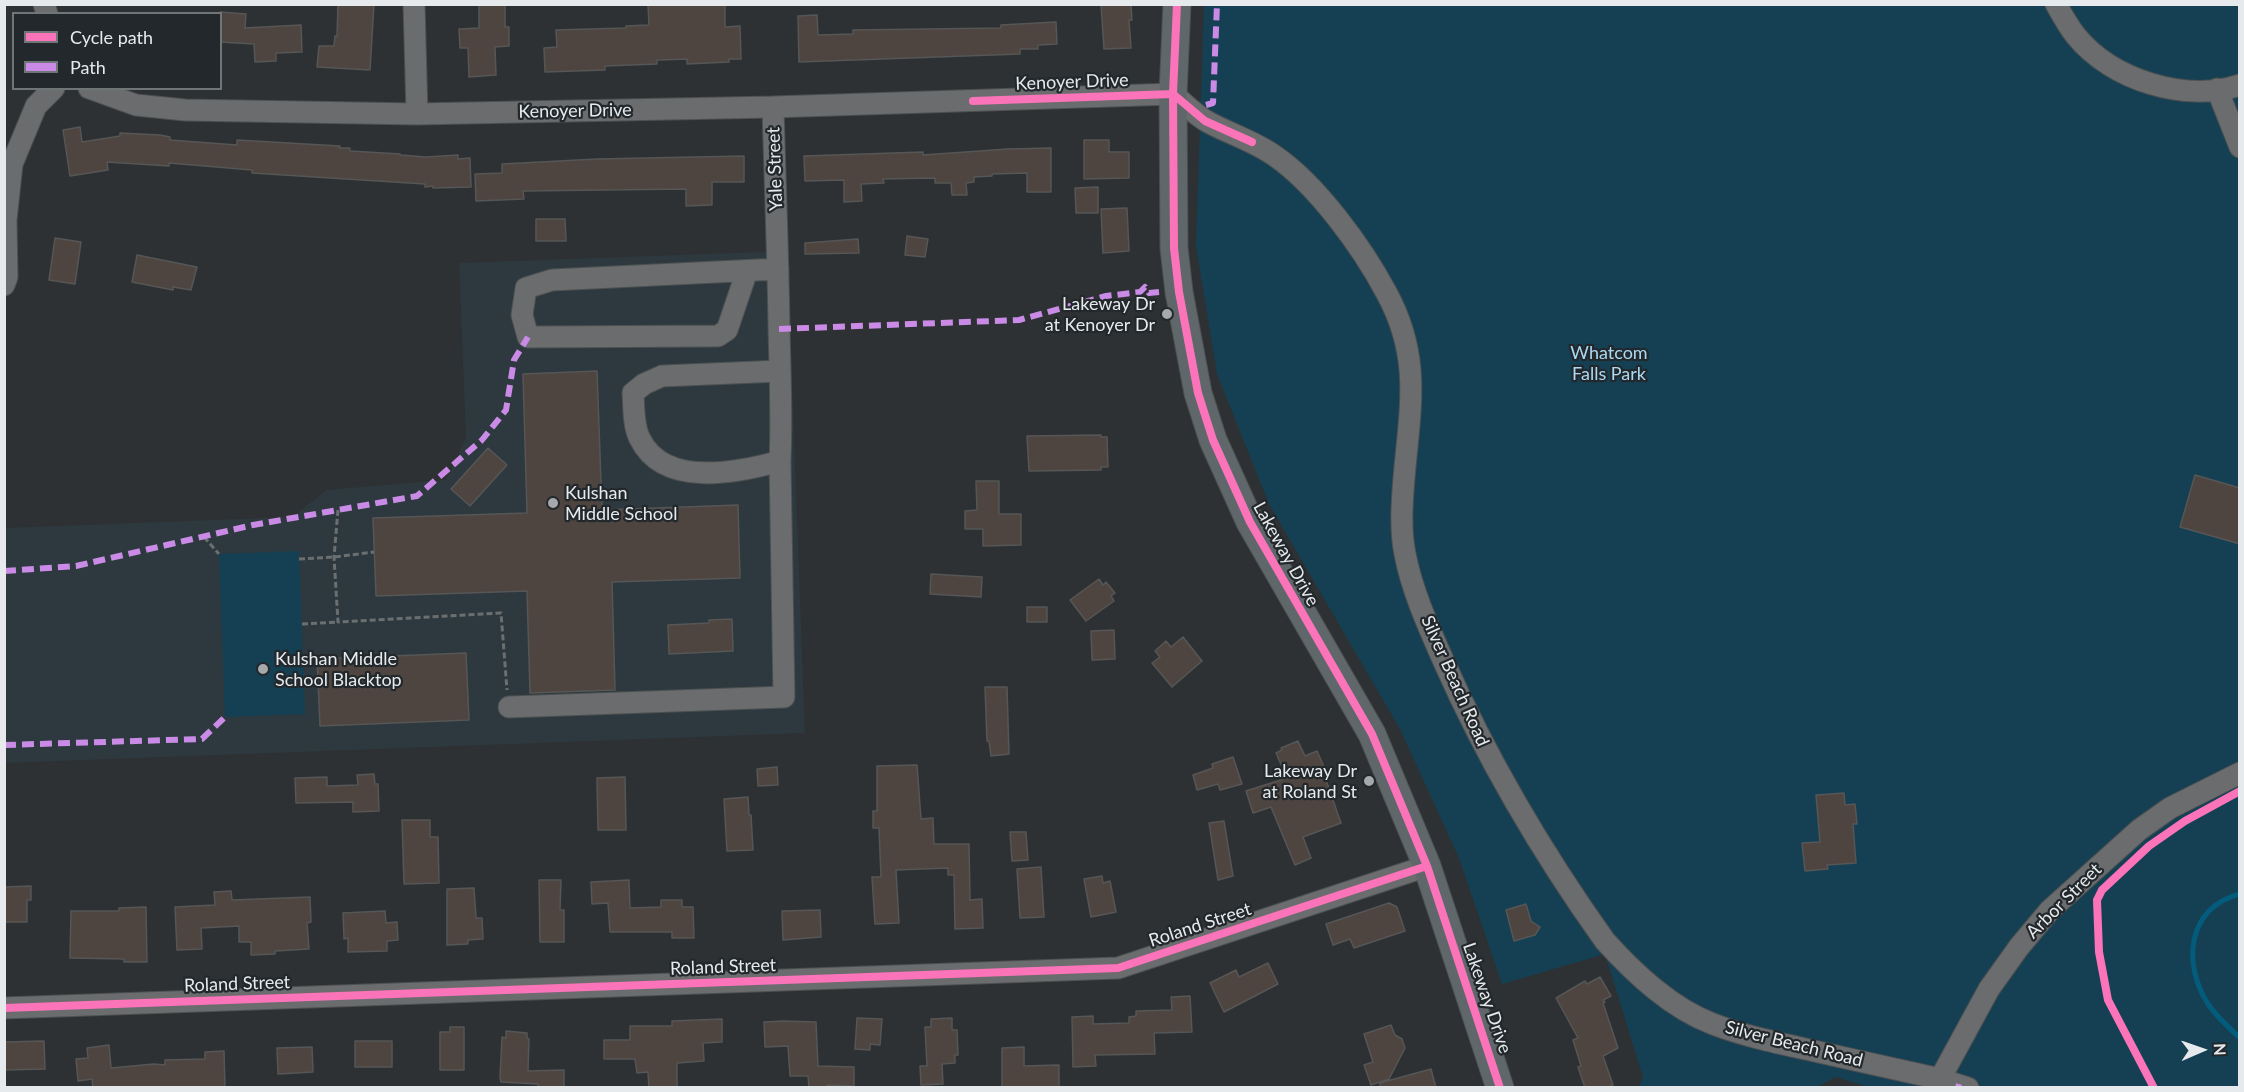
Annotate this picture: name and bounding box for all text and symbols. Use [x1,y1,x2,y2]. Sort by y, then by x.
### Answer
legend [12,12,222,90]
text: Cycle path [70,26,153,48]
text: Path [70,56,106,78]
street label: Kenoyer Drive [1015,69,1129,95]
street label: Kenoyer Drive [518,99,632,123]
street label: Yale Street [763,127,787,211]
place label: Lakeway Dr at Kenoyer Dr [1045,293,1155,336]
marker: Lakeway Dr at Kenoyer Dr [1160,307,1174,321]
park label: Whatcom Falls Park [1570,342,1648,385]
place label: Kulshan Middle School [565,482,677,524]
marker: Kulshan Middle School [546,496,560,510]
street label: Lakeway Drive [1248,498,1324,610]
street label: Silver Beach Road [1416,612,1494,750]
place label: Kulshan Middle School Blacktop [275,648,402,690]
marker: Kulshan Middle School Blacktop [256,662,270,676]
place label: Lakeway Dr at Roland St [1262,760,1357,802]
marker: Lakeway Dr at Roland St [1362,774,1376,788]
street label: Arbor Street [2022,859,2106,943]
street label: Roland Street [1146,898,1254,952]
street label: Lakeway Drive [1458,940,1516,1056]
street label: Roland Street [670,954,776,980]
street label: Roland Street [184,971,290,997]
street label: Silver Beach Road [1723,1016,1865,1072]
north arrow [2172,1020,2232,1080]
text: N [2211,1043,2230,1056]

